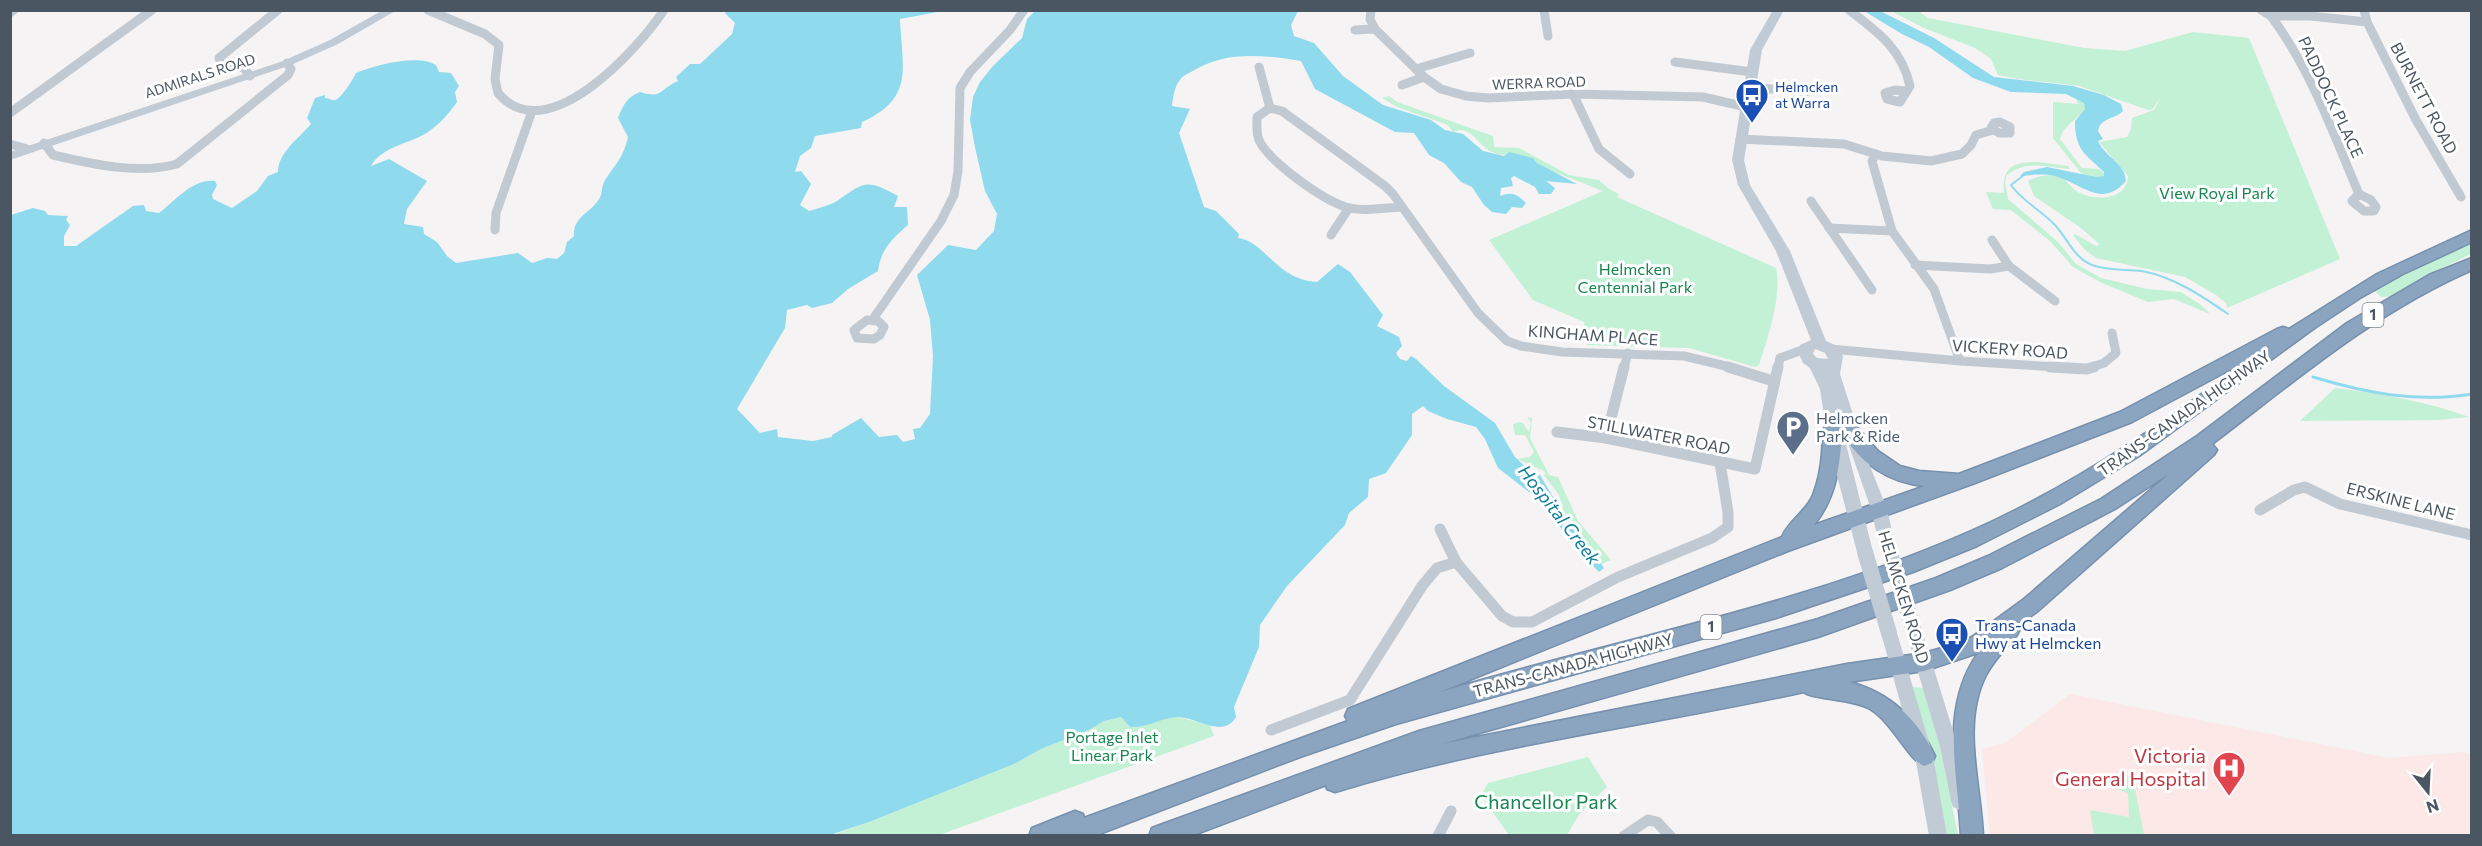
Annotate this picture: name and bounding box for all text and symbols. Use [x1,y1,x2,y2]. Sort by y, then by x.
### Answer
street label: PADDOCK PLACE [2295,33,2368,161]
street label: BURNETT ROAD [2387,39,2462,157]
street label: ADMIRALS ROAD [142,50,257,101]
street label: WERRA ROAD [1492,72,1586,93]
bus stop icon: Helmcken at Warra [1734,77,1770,124]
place label: Helmcken at Warra [1775,78,1838,111]
park label: View Royal Park [2159,183,2275,202]
park label: Helmcken Centennial Park [1578,259,1693,296]
road number: 1 [2362,303,2384,327]
street label: KINGHAM PLACE [1527,320,1659,349]
street label: VICKERY ROAD [1951,335,2069,362]
street label: TRANS-CANADA HIGHWAY [2094,345,2274,479]
place label: Helmcken Park & Ride [1816,408,1900,445]
parking icon: Helmcken Park & Ride [1775,409,1811,456]
street label: STILLWATER ROAD [1586,411,1732,458]
water label: Hospital Creek [1514,460,1606,570]
street label: ERSKINE LANE [2345,478,2457,523]
street label: HELMCKEN ROAD [1875,528,1934,666]
road number: 1 [1700,615,1722,639]
place label: Trans-Canada Hwy at Helmcken [1975,615,2101,652]
bus stop icon: Trans-Canada Hwy at Helmcken [1934,616,1970,663]
street label: TRANS-CANADA HIGHWAY [1471,629,1675,700]
park label: Portage Inlet Linear Park [1065,727,1159,764]
place label: Victoria General Hospital [2055,743,2206,790]
hospital icon: Victoria General Hospital [2211,750,2247,797]
north arrow [2398,762,2458,822]
park label: Chancellor Park [1474,789,1618,813]
text: N [2424,796,2441,818]

